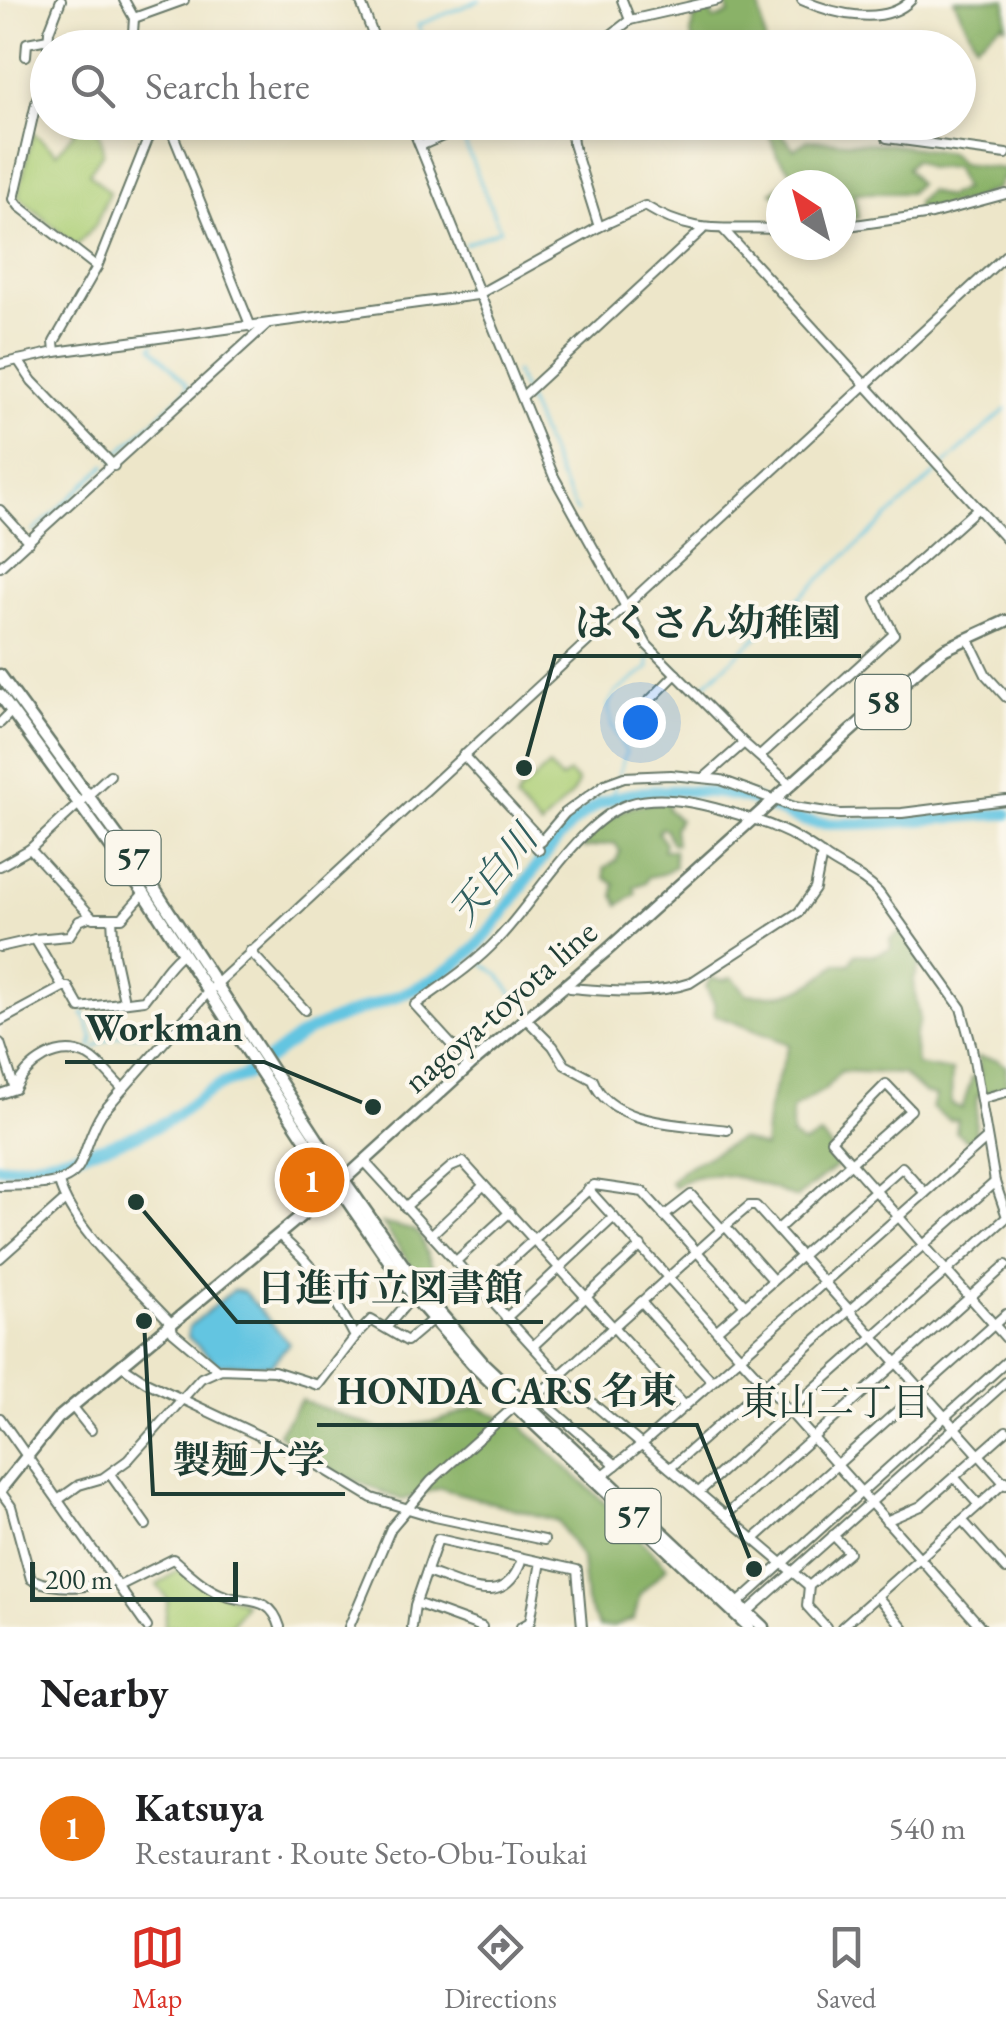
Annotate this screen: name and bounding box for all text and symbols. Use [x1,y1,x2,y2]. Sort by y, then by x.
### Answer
search box [30,30,976,140]
icon: search [65,58,120,113]
text: Search here [145,61,310,110]
north arrow [766,170,856,260]
callout: はくさん幼稚園 [555,588,861,656]
text: はくさん幼稚園 [575,598,841,647]
road number: 58 [856,675,910,729]
your location [615,697,666,748]
water label: 天白川 [438,812,550,934]
road number: 57 [106,831,160,885]
street label: nagoya-toyota line [393,909,606,1102]
callout: Workman [65,994,264,1062]
text: Workman [85,1003,243,1052]
pin: 1 [280,1142,344,1218]
callout: 日進市立図書館 [237,1254,543,1322]
text: 日進市立図書館 [257,1263,523,1312]
callout: HONDA CARS 名東 [317,1357,697,1425]
text: HONDA CARS 名東 [337,1366,677,1415]
district label: 東山二丁目 [740,1377,930,1426]
callout: 製麺大学 [153,1426,345,1494]
text: 製麺大学 [173,1435,325,1484]
road number: 57 [606,1489,660,1543]
scale bar [30,1557,238,1602]
text: 200 m [45,1561,113,1597]
text: Nearby [40,1665,169,1720]
text: Katsuya [135,1783,264,1832]
text: 1 [64,1807,81,1849]
text: 540 m [889,1807,966,1849]
text: Restaurant · Route Seto-Obu-Toukai [135,1832,587,1874]
tab: Map [130,1920,185,2016]
tab: Directions [444,1920,557,2016]
tab: Saved [816,1920,876,2016]

